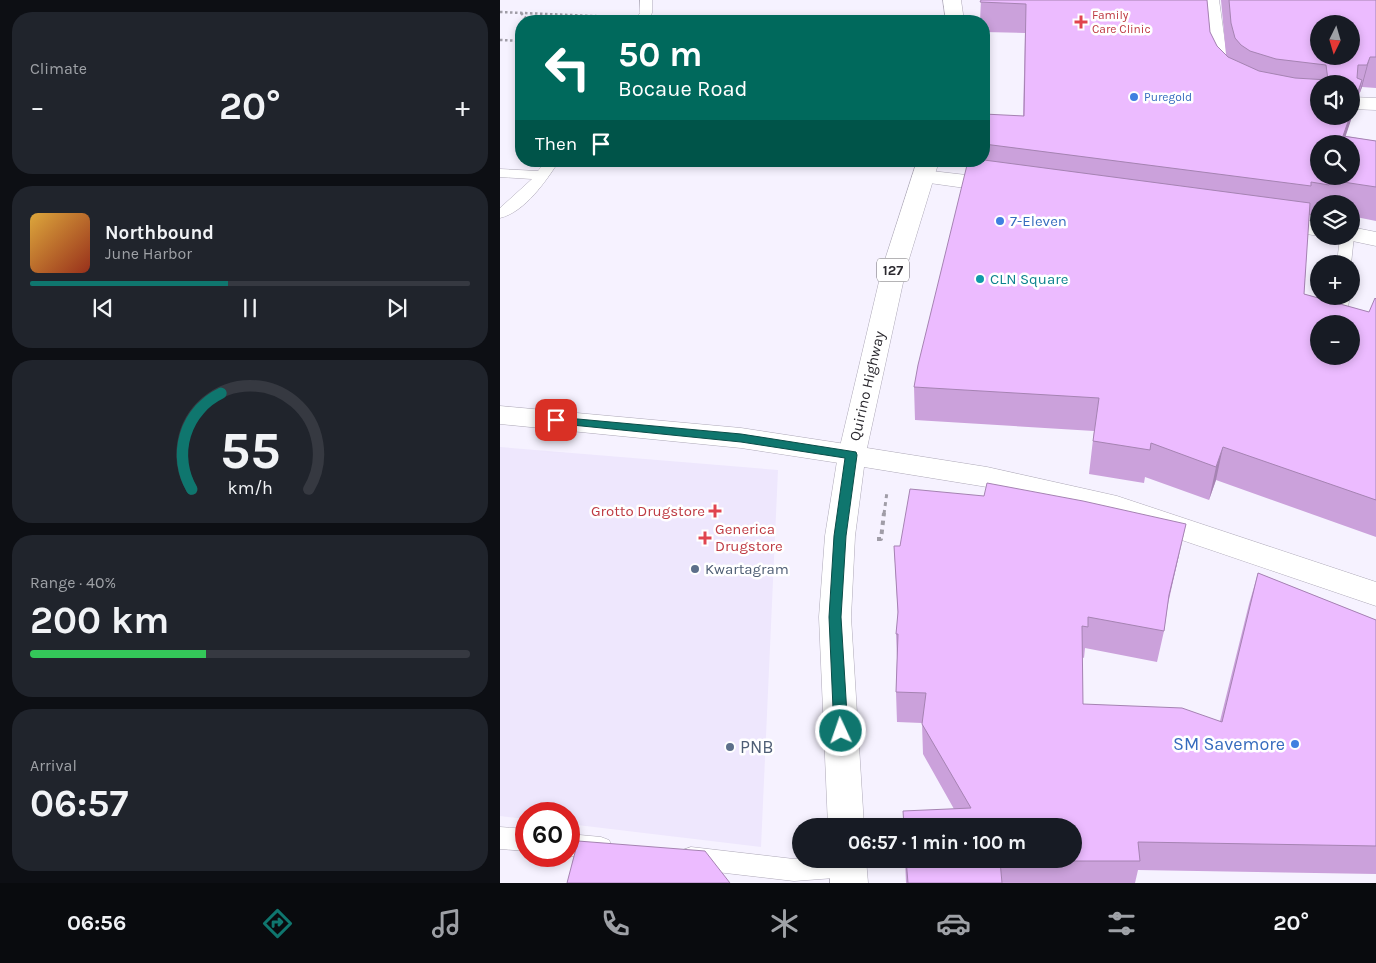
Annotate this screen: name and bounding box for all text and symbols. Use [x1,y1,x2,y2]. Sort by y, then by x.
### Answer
place label: Family Care Clinic [1092,8,1151,36]
marker: Family Care Clinic [1074,15,1088,29]
north arrow [1310,15,1360,65]
map controls [1310,15,1360,365]
text: 50 m [618,34,703,75]
icon: left [535,35,600,100]
text: Climate [30,59,87,78]
button: sound [1310,75,1360,125]
text: Bocaue Road [618,76,748,102]
text: 20° [219,84,281,129]
text: − [30,90,45,123]
text: + [455,90,470,123]
place label: Puregold [1144,90,1192,104]
marker: Puregold [1128,91,1140,103]
icon: arrive [587,130,615,158]
text: Then [535,133,577,155]
button: search [1310,135,1360,185]
button: layers [1310,195,1360,245]
place label: 7-Eleven [1010,212,1067,230]
marker: 7-Eleven [994,215,1006,227]
text: Northbound [105,222,214,244]
text: June Harbor [105,244,192,263]
button: + [1310,255,1360,305]
road number: 127 [877,258,909,282]
place label: CLN Square [990,270,1068,288]
marker: CLN Square [974,273,986,285]
icon: previous [89,294,117,322]
icon: pause [236,294,264,322]
icon: next [383,294,411,322]
button: − [1310,315,1360,365]
street label: Quirino Highway [846,329,888,443]
pin [535,399,577,441]
icon: arrive [542,406,570,434]
text: 55 [220,420,280,481]
text: km/h [227,478,273,499]
place label: Grotto Drugstore [591,502,705,520]
marker: Grotto Drugstore [709,505,721,517]
place label: Generica Drugstore [715,520,783,555]
marker: Generica Drugstore [699,532,711,544]
place label: Kwartagram [705,560,789,578]
marker: Kwartagram [689,563,701,575]
text: Range · 40% [30,573,116,592]
text: 200 km [30,598,169,643]
position arrow [814,704,866,756]
place label: SM Savemore [1173,733,1285,755]
place label: PNB [740,736,773,758]
marker: SM Savemore [1289,738,1301,750]
marker: PNB [724,741,736,753]
text: Arrival [30,756,77,775]
text: 06:57 [30,781,128,826]
speed limit sign: 60 [515,802,580,867]
text: 06:57 · 1 min · 100 m [848,832,1026,854]
icon: directions [260,906,295,941]
icon: music [429,906,464,941]
icon: phone [598,906,633,941]
icon: climate [767,906,802,941]
icon: car [936,906,971,941]
icon: filters [1104,906,1139,941]
text: 06:56 [67,910,126,936]
text: 20° [1273,910,1309,936]

